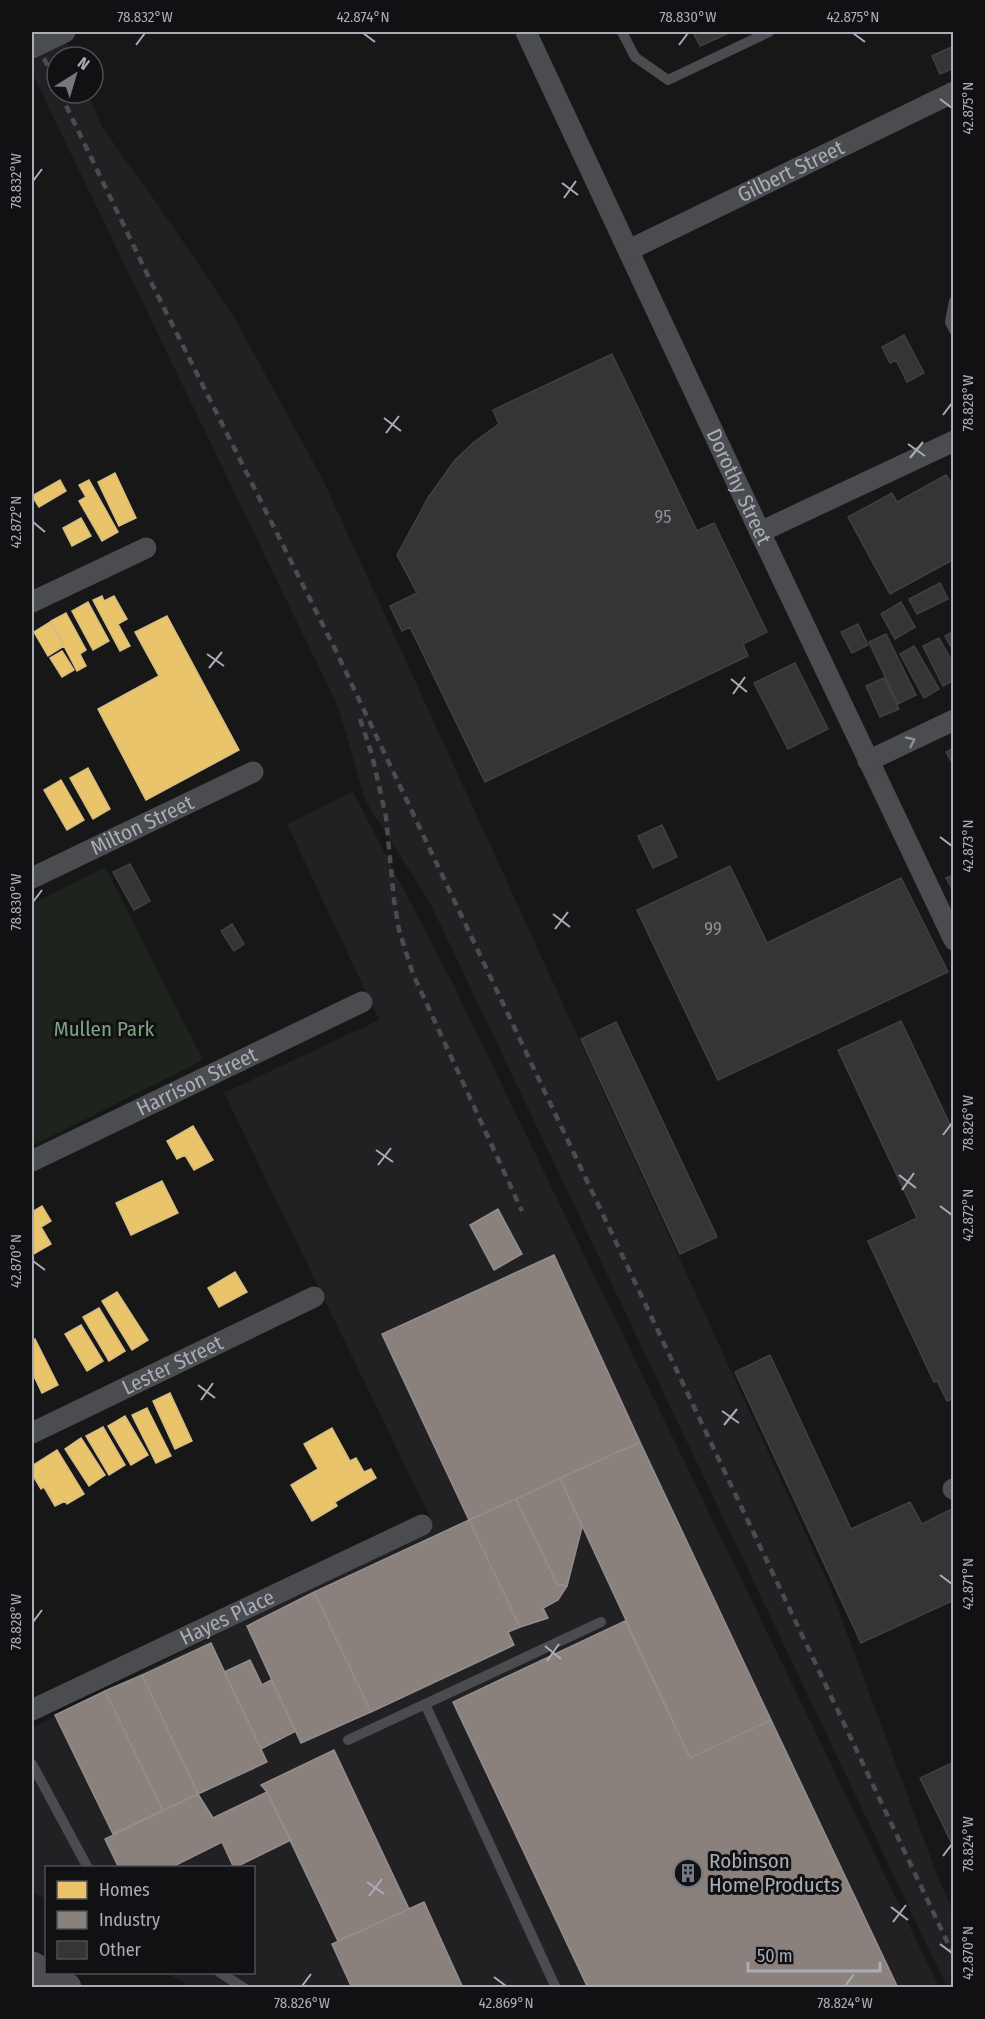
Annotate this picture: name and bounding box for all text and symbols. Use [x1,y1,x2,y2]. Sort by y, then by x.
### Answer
text: 78.832°W [117,8,173,26]
text: 42.874°N [336,8,390,26]
text: 78.830°W [660,8,716,26]
text: 42.875°N [827,8,879,26]
north arrow [45,45,105,105]
text: N [74,53,93,74]
text: 42.875°N [959,82,977,134]
street label: Gilbert Street [733,134,849,208]
text: 78.832°W [7,153,25,209]
text: 78.828°W [959,375,977,431]
street label: Dorothy Street [701,425,777,549]
text: 42.872°N [7,496,25,548]
house number: 95 [654,506,672,528]
one-way arrow [904,736,915,748]
street label: Milton Street [86,789,198,861]
text: 42.873°N [959,819,977,873]
text: 78.830°W [7,874,25,930]
house number: 99 [704,918,722,940]
park label: Mullen Park [54,1016,154,1042]
street label: Harrison Street [132,1041,261,1122]
text: 78.826°W [959,1095,977,1151]
text: 42.872°N [959,1189,977,1241]
text: 42.870°N [7,1234,25,1288]
street label: Lester Street [118,1330,227,1401]
text: 42.871°N [959,1558,977,1610]
street label: Hayes Place [176,1584,279,1651]
text: 78.828°W [7,1594,25,1650]
text: 78.824°W [959,1816,977,1872]
place label: Robinson Home Products [709,1848,840,1898]
building icon: Robinson Home Products [672,1857,704,1889]
legend [45,1866,255,1974]
text: Homes [99,1879,150,1901]
text: Industry [99,1909,160,1931]
text: 42.870°N [959,1926,977,1980]
scale bar [748,1935,880,1973]
text: Other [99,1939,142,1961]
text: 50 m [757,1945,793,1967]
text: 78.826°W [274,1994,330,2012]
text: 42.869°N [478,1994,534,2012]
text: 78.824°W [817,1994,873,2012]

